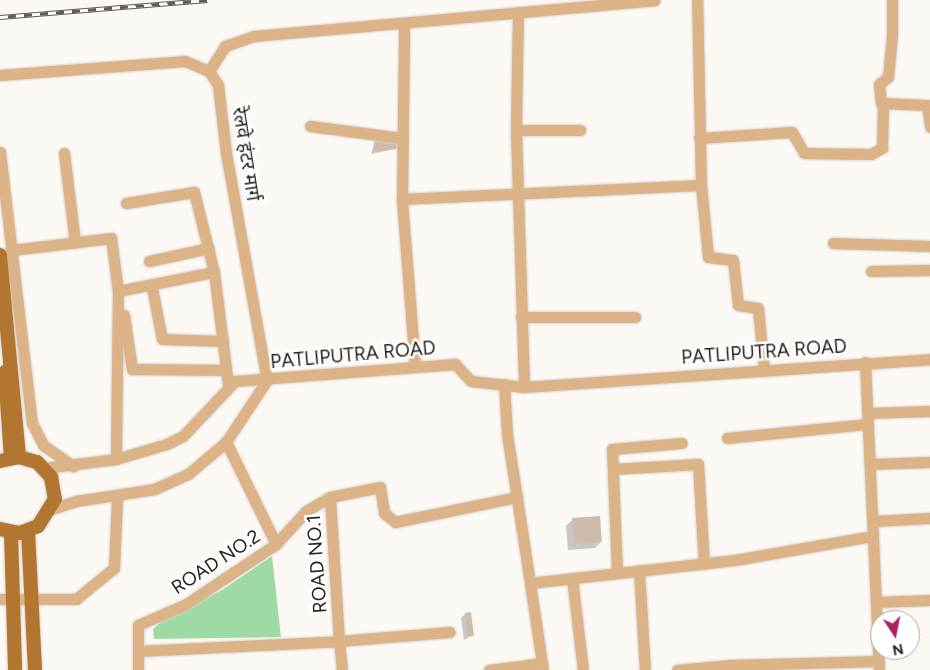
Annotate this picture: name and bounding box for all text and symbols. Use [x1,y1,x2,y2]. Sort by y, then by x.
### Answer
street label: रेलवे हंटर मार्ग [227,105,265,203]
street label: PATLIPUTRA ROAD [680,335,848,369]
street label: PATLIPUTRA ROAD [269,336,437,374]
street label: ROAD NO.1 [302,514,332,614]
street label: ROAD NO.2 [167,525,265,599]
north arrow [870,610,920,660]
text: N [891,640,905,659]

